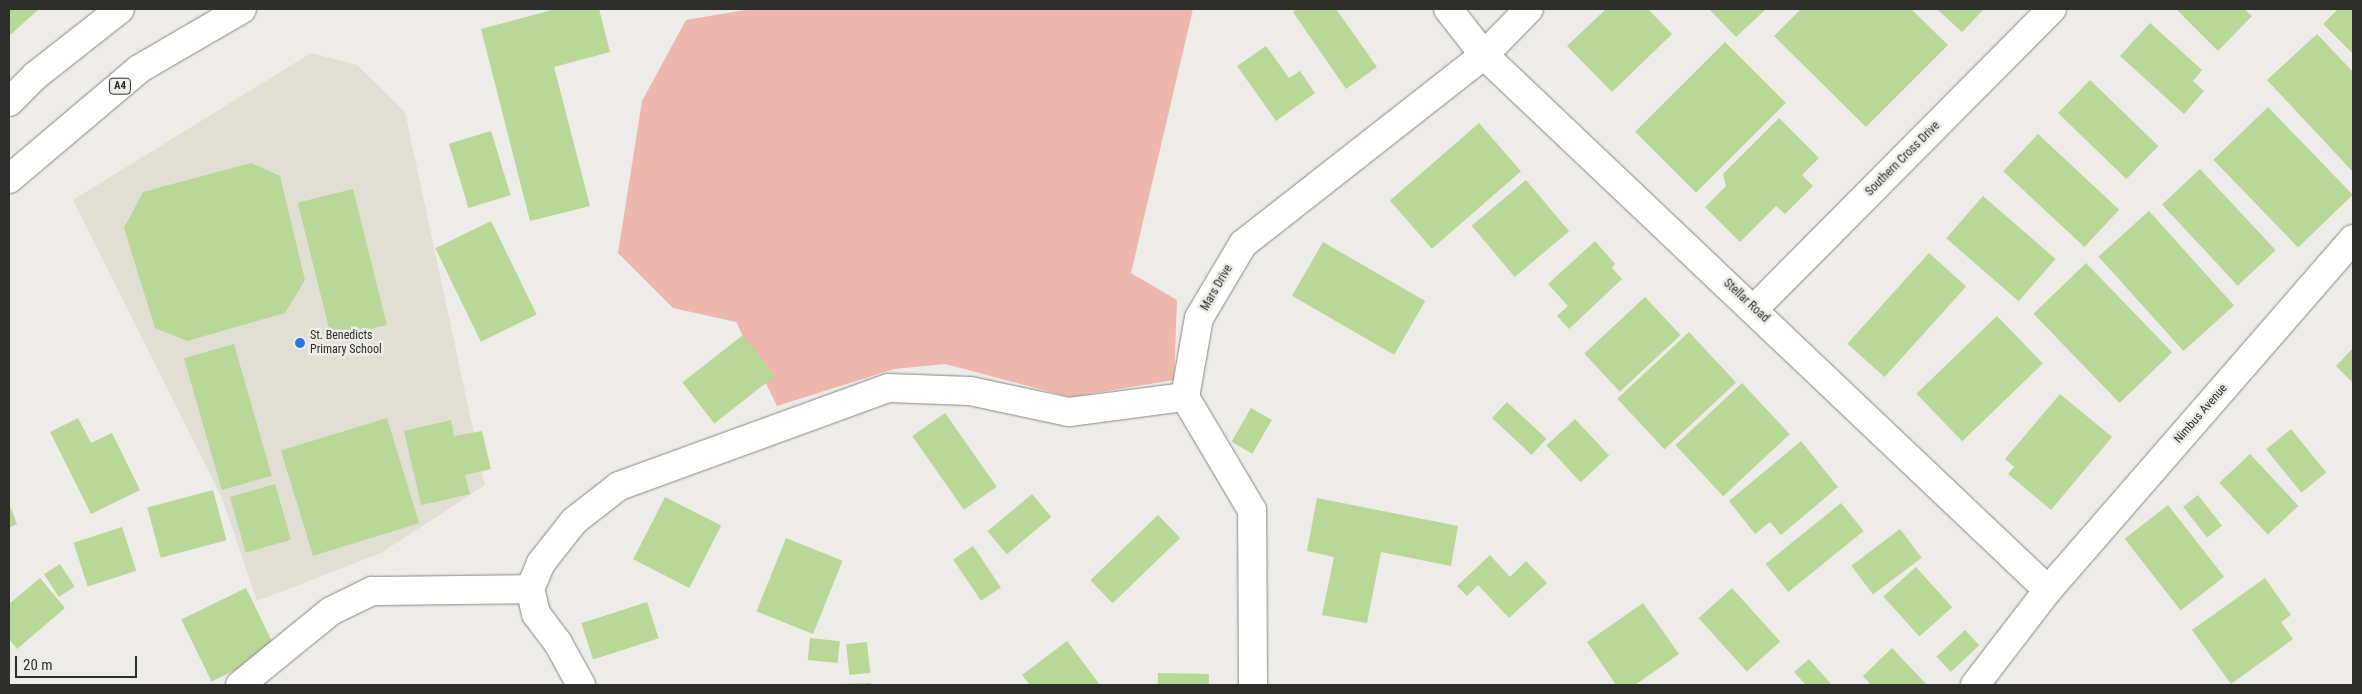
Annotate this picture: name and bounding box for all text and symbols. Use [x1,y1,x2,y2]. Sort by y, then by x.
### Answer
road number: A4 [109,78,131,94]
street label: Southern Cross Drive [1863,119,1943,199]
street label: Mars Drive [1198,262,1236,314]
street label: Stellar Road [1720,276,1772,326]
place label: St. Benedicts Primary School [310,329,382,357]
marker: St. Benedicts Primary School [294,337,306,349]
street label: Nimbus Avenue [2171,381,2231,447]
scale bar [18,646,140,678]
text: 20 m [23,656,53,674]

